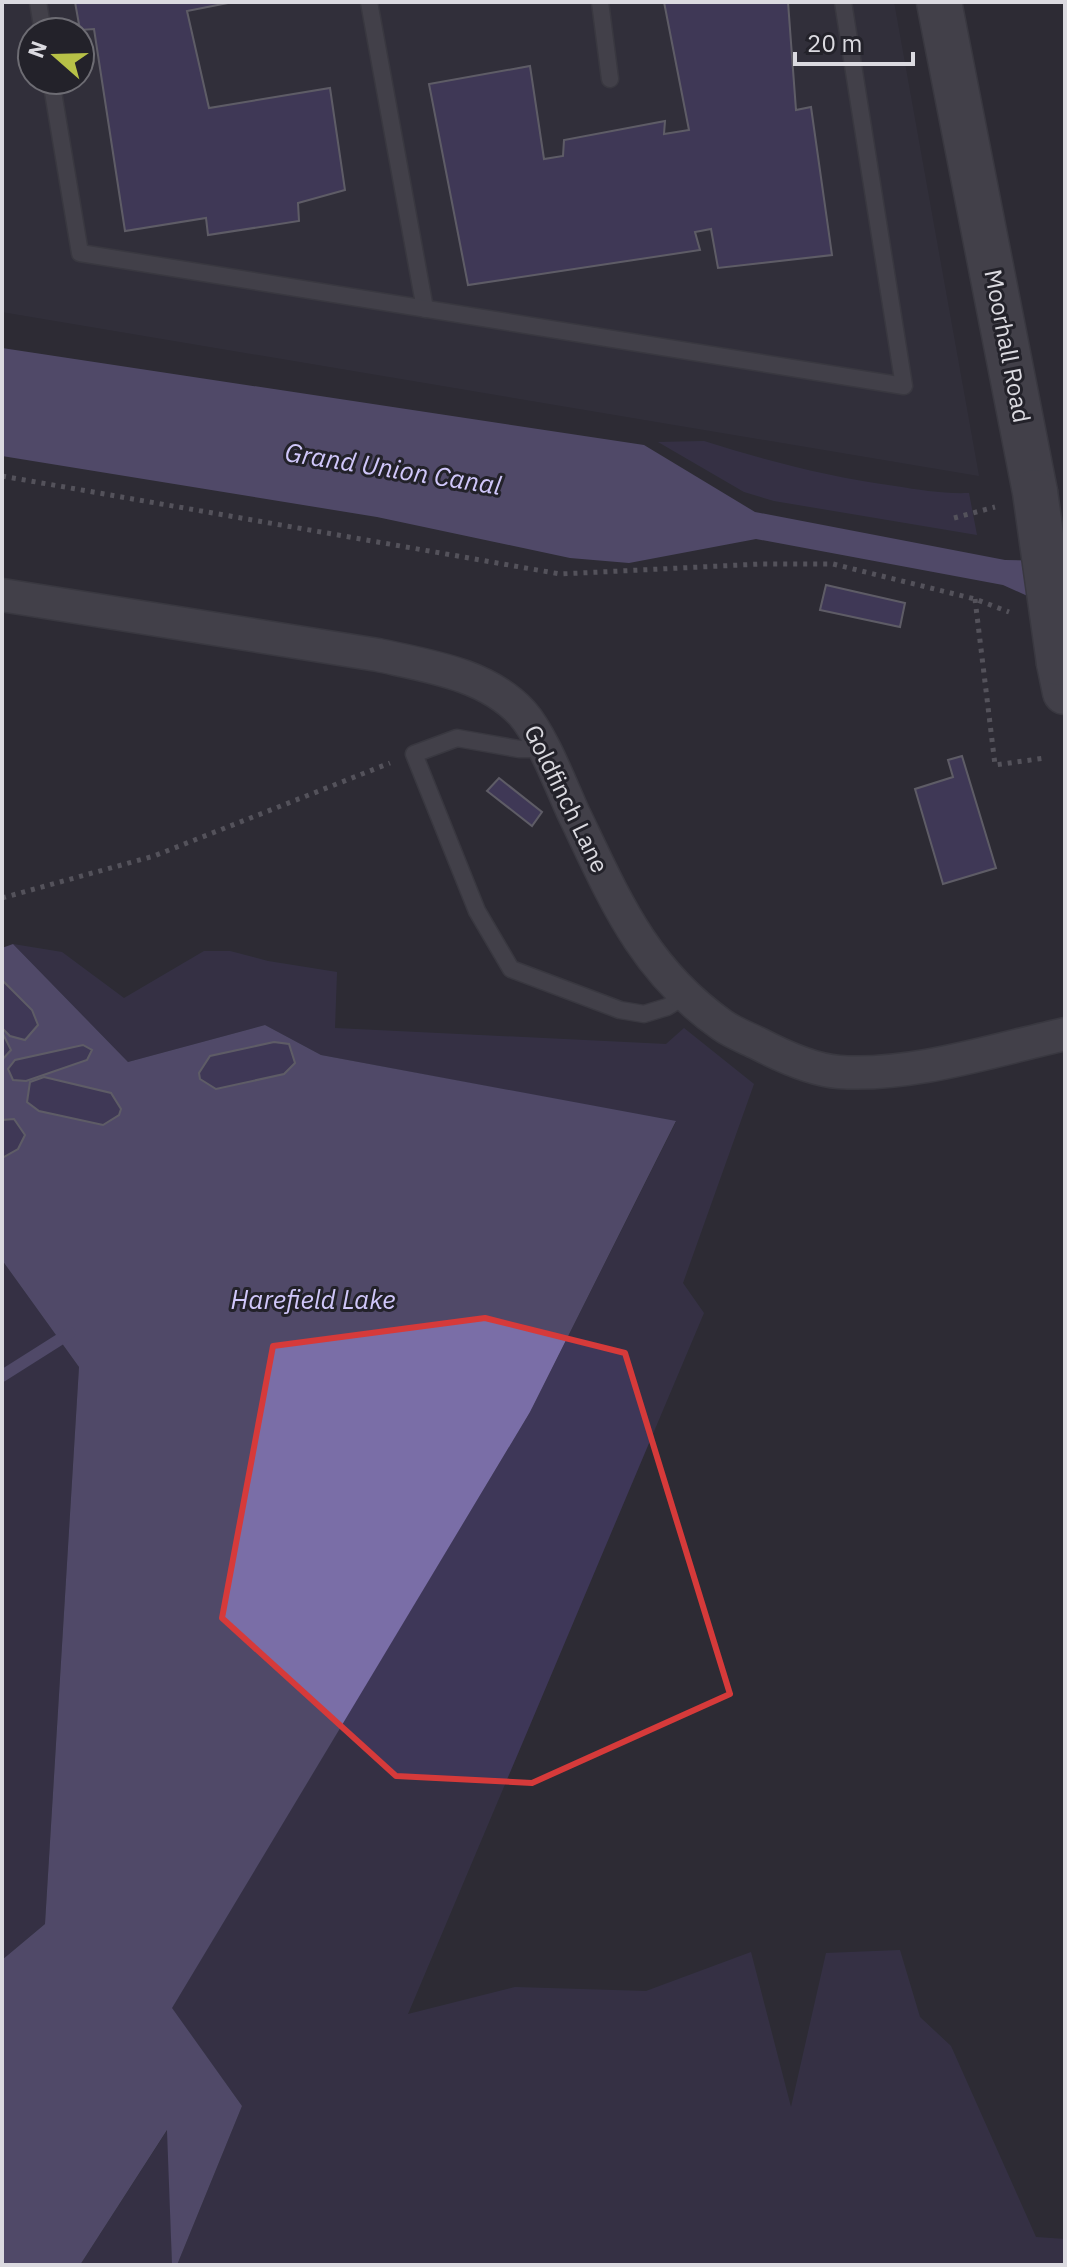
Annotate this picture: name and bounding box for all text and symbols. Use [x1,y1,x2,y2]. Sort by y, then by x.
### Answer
north arrow [16,16,96,96]
scale bar [795,16,913,66]
text: 20 m [807,27,862,59]
text: N [20,37,53,61]
street label: Moorhall Road [977,266,1039,425]
water label: Grand Union Canal [283,434,504,502]
street label: Goldfinch Lane [517,719,617,878]
water label: Harefield Lake [230,1282,396,1316]

